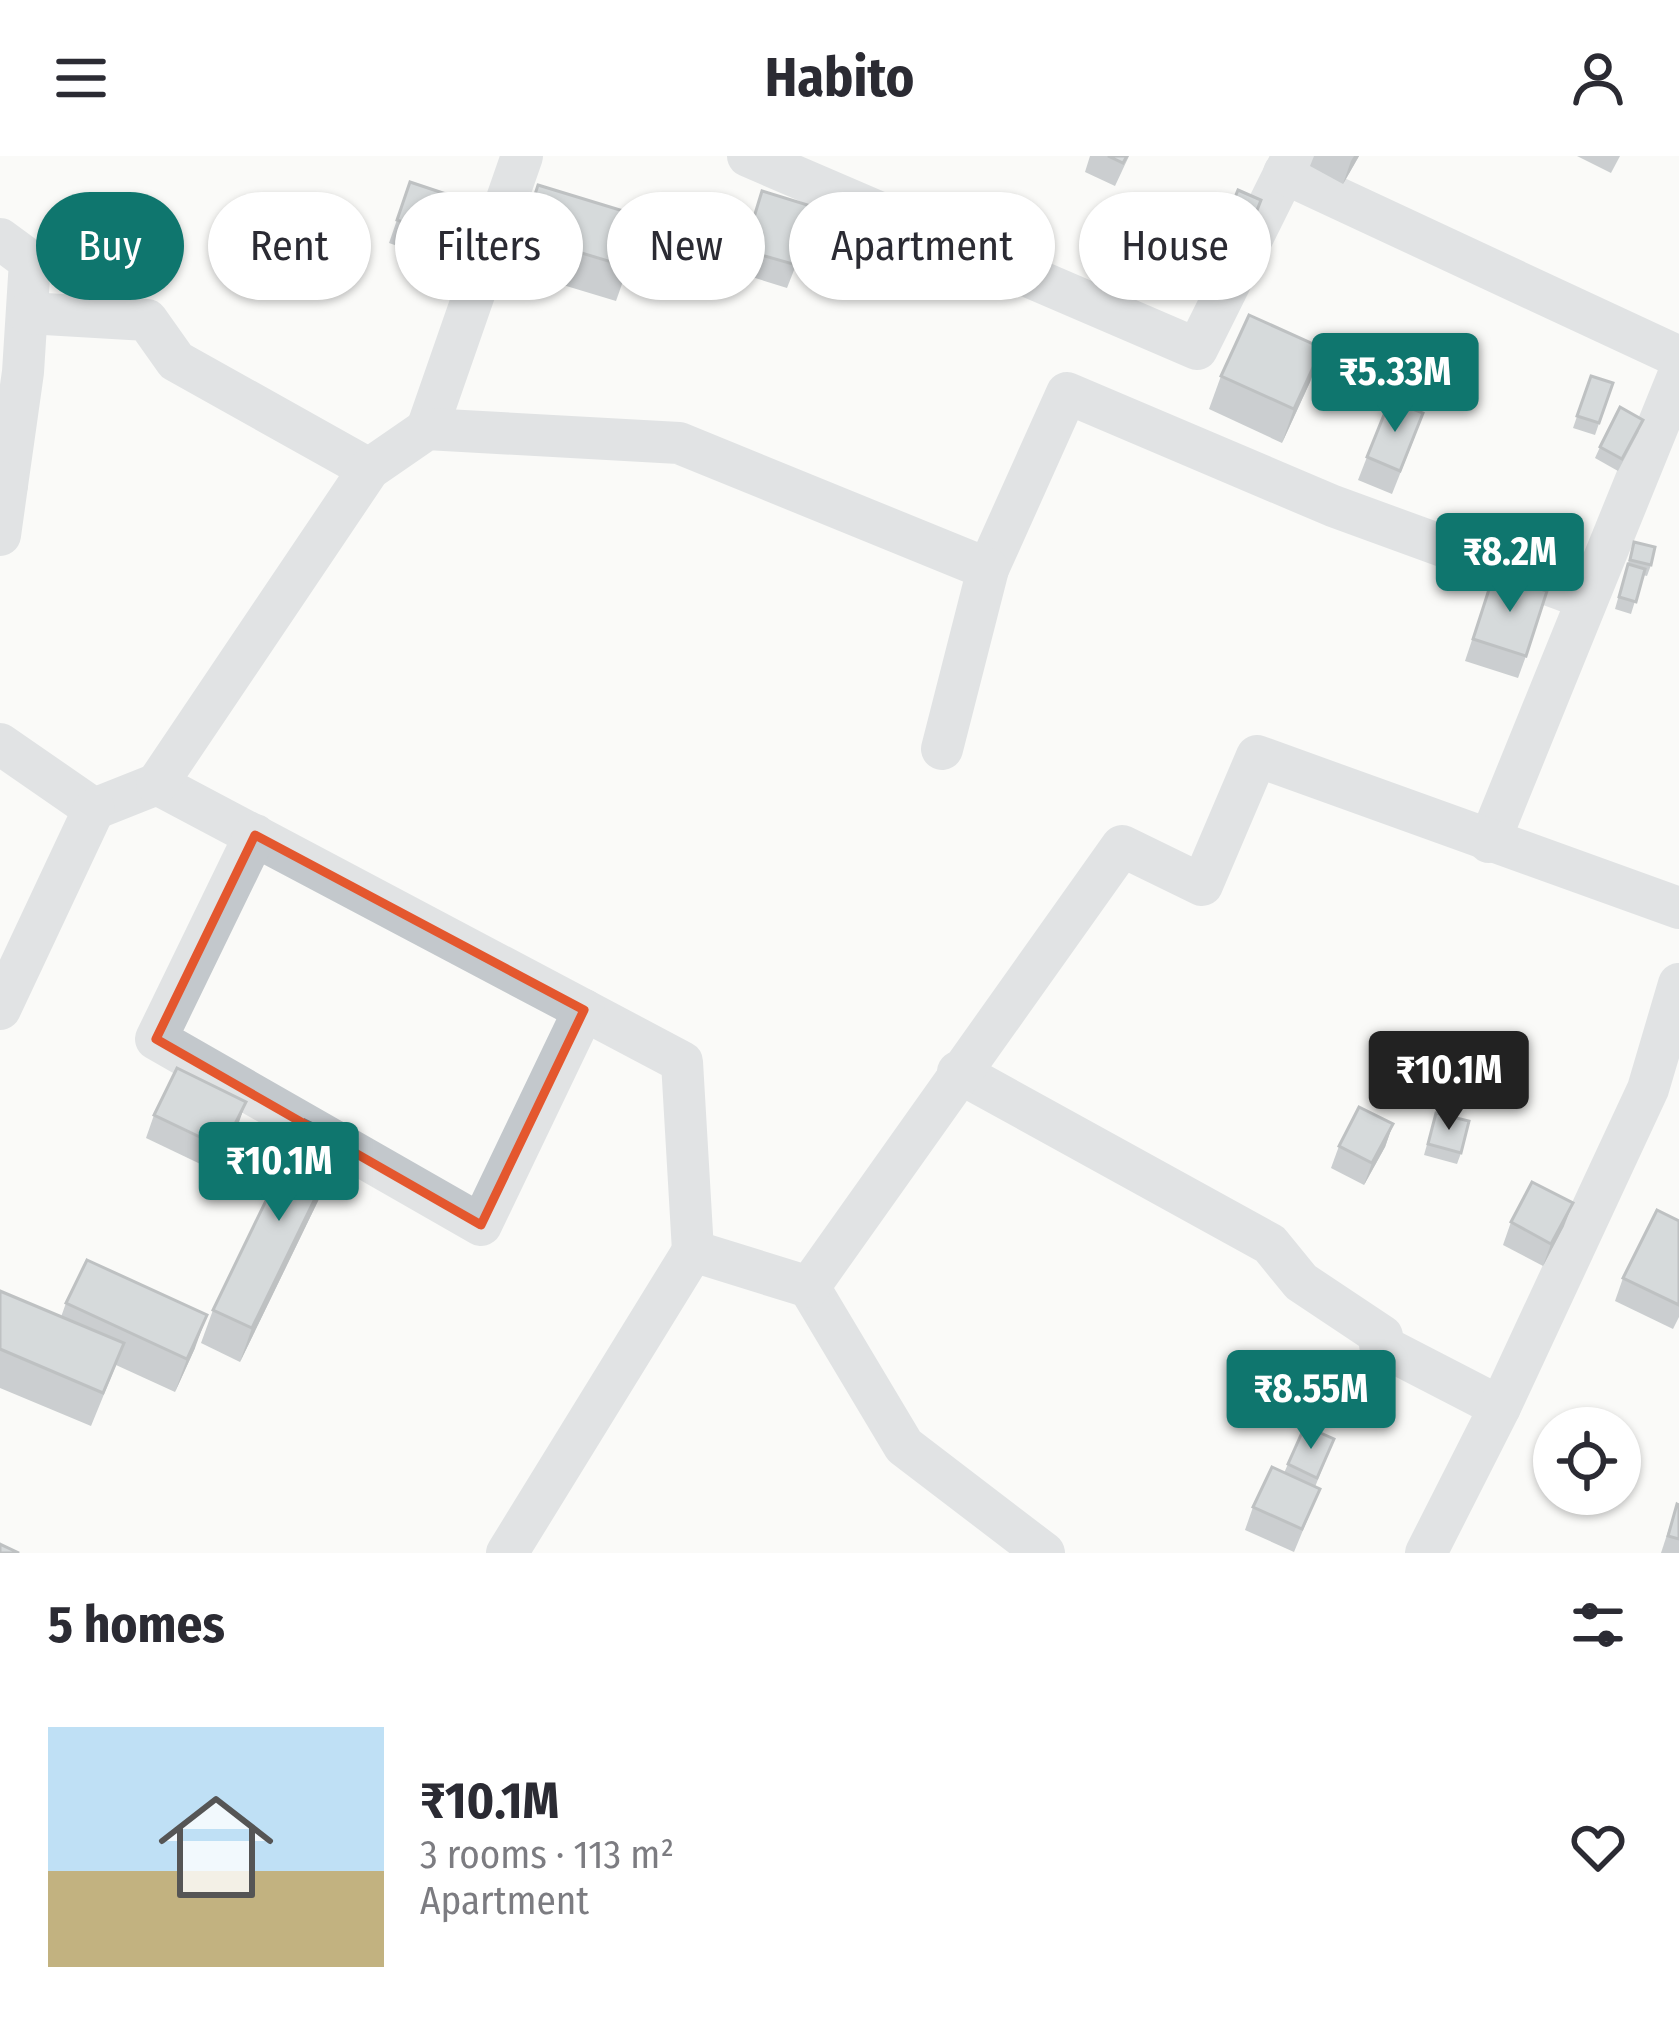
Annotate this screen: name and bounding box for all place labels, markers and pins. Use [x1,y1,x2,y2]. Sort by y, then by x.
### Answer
pin: ₹5.33M [1297,333,1493,435]
pin: ₹8.2M [1426,513,1594,615]
pin: ₹10.1M [1351,1031,1547,1133]
pin: ₹10.1M [181,1122,377,1224]
pin: ₹8.55M [1213,1350,1409,1452]

